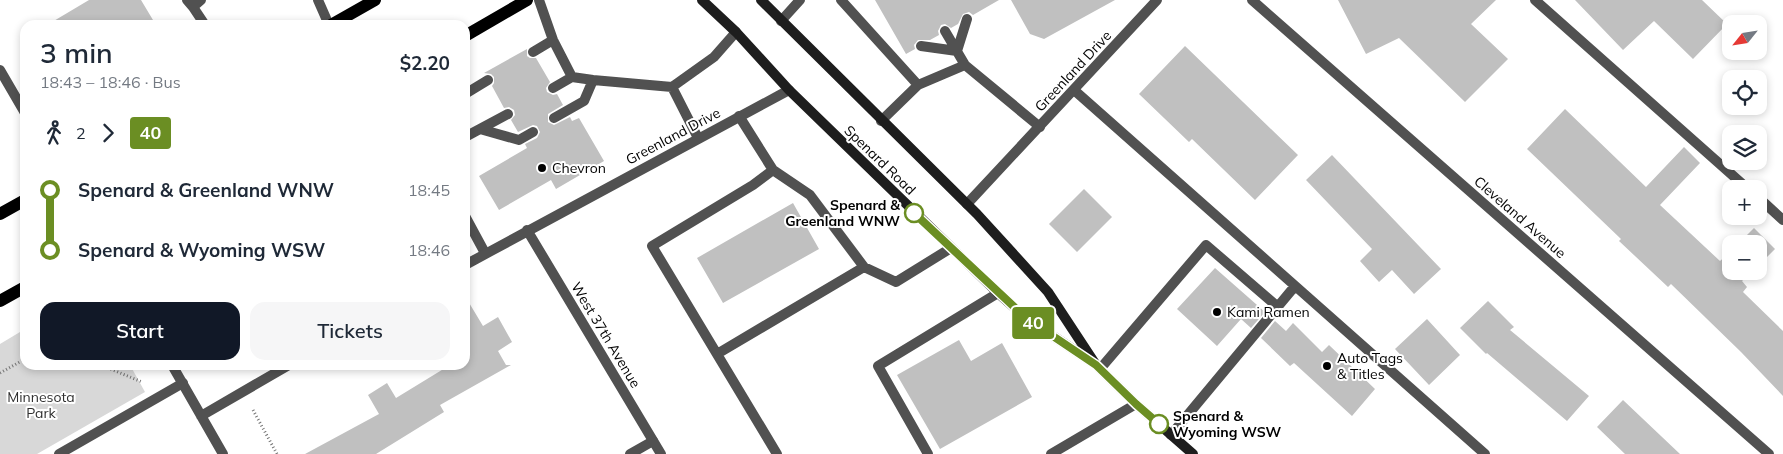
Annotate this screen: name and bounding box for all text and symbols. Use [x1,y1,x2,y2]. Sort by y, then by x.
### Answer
north arrow [1722,15,1768,60]
map controls [1722,15,1767,280]
street label: Greenland Drive [1031,27,1115,115]
text: 3 min [40,35,113,70]
text: $2.20 [400,51,450,75]
button: locate [1722,70,1767,115]
text: 18:43 – 18:46 · Bus [40,72,181,92]
street label: Greenland Drive [623,104,723,168]
icon: walk [40,119,68,147]
icon: forward [94,119,122,147]
text: 40 [140,121,161,144]
street label: Spenard Road [840,121,920,199]
text: 2 [76,123,86,143]
button: layers [1722,125,1767,170]
place label: Chevron [552,159,606,177]
marker: Chevron [536,162,548,174]
street label: Cleveland Avenue [1470,172,1570,262]
text: Spenard & Greenland WNW [78,178,334,202]
text: 18:45 [408,180,450,200]
button: + [1722,180,1767,225]
place label: Spenard & Greenland WNW [785,196,900,230]
marker: Spenard & Greenland WNW [904,203,924,223]
button: − [1722,235,1767,280]
text: Spenard & Wyoming WSW [78,238,325,262]
text: 18:46 [408,240,450,260]
street label: West 37th Avenue [567,279,645,391]
button: Start [40,302,240,360]
button: Tickets [250,302,450,360]
place label: Kami Ramen [1227,303,1310,321]
marker: Kami Ramen [1211,306,1223,318]
line badge: 40 [1010,307,1056,339]
text: 40 [1022,311,1044,334]
place label: Auto Tags & Titles [1337,349,1403,383]
marker: Auto Tags & Titles [1321,360,1333,372]
park label: Minnesota Park [7,388,75,422]
place label: Spenard & Wyoming WSW [1173,407,1282,441]
marker: Spenard & Wyoming WSW [1149,414,1169,434]

